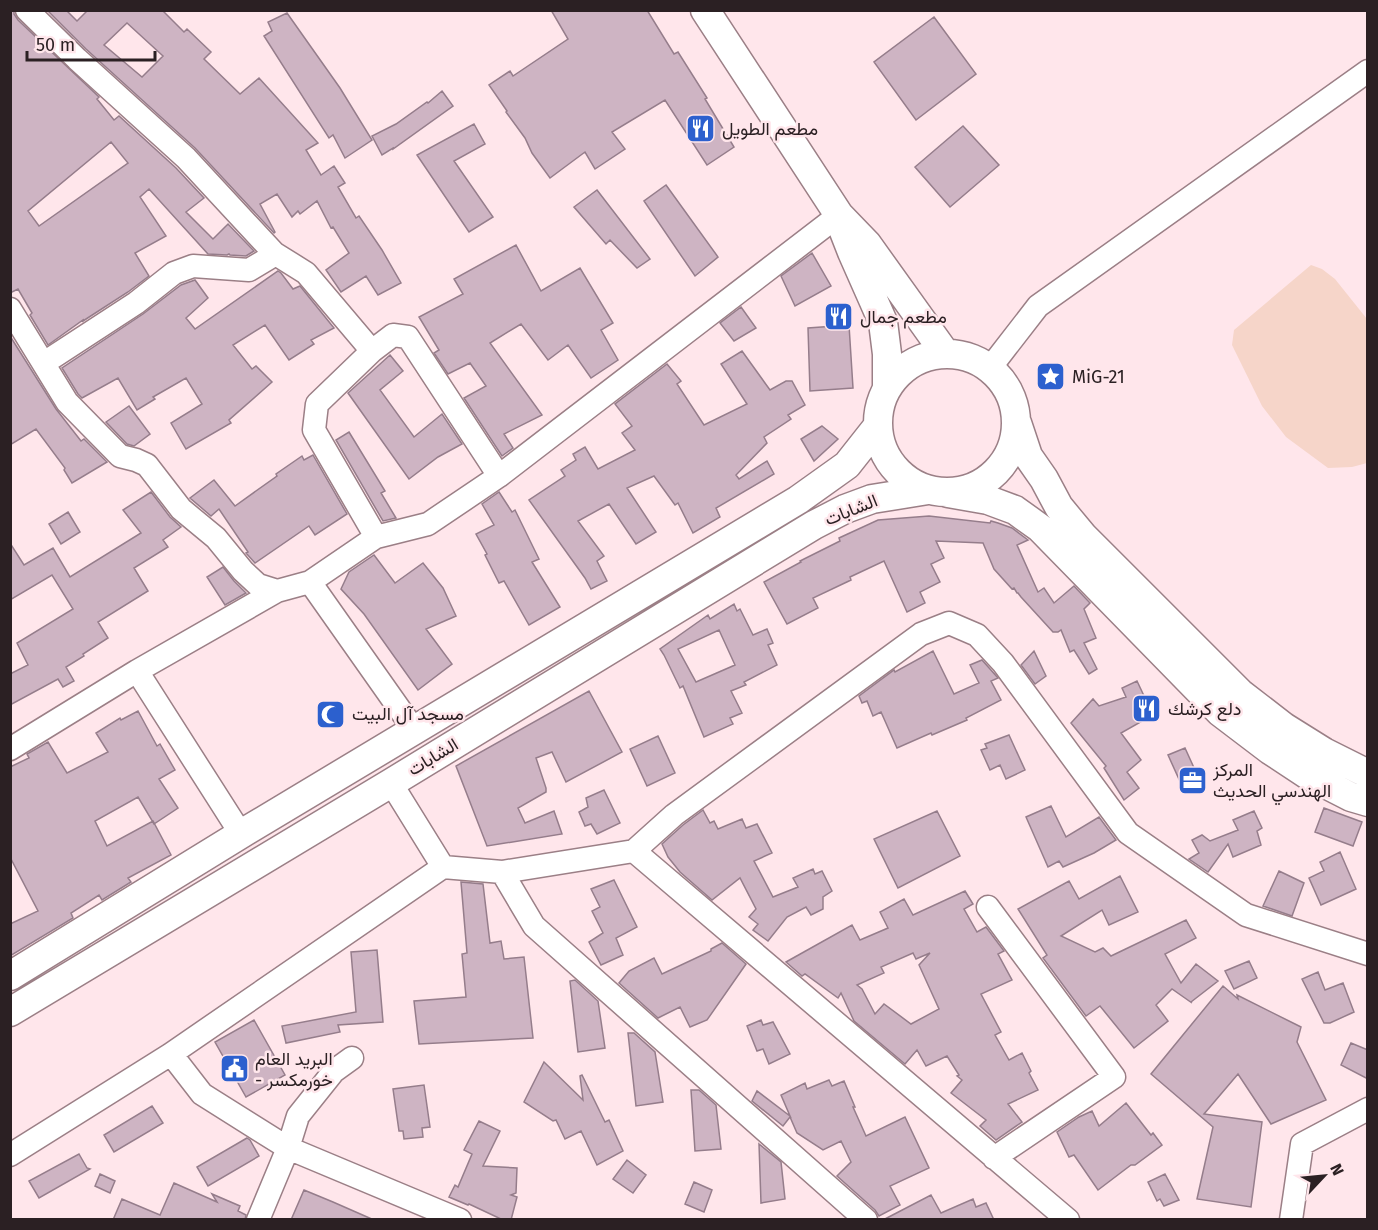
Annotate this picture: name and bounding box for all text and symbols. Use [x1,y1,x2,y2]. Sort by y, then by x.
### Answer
scale bar [27,24,154,62]
text: 50 m [36,34,75,56]
restaurant icon: مطعم الطويل [685,113,717,145]
place label: مطعم الطويل [722,118,818,141]
restaurant icon: مطعم جمال [823,301,855,333]
place label: مطعم جمال [860,306,947,329]
place icon: MiG-21 [1035,361,1067,393]
place label: MiG-21 [1072,366,1125,388]
street label: الشابات [821,489,881,531]
restaurant icon: دلع كرشك [1131,693,1163,725]
mosque icon: مسجد آل البيت [315,698,347,730]
place label: دلع كرشك [1168,698,1241,721]
place label: مسجد آل البيت [352,703,464,725]
street label: الشابات [404,733,462,781]
place label: المركز الهندسي الحديث [1212,759,1331,806]
office icon: المركز الهندسي الحديث [1176,764,1208,796]
place label: البريد العام - خورمكسر [255,1048,333,1091]
public building icon: البريد العام - خورمكسر [218,1053,250,1085]
north arrow [1294,1146,1354,1206]
text: N [1326,1161,1348,1179]

